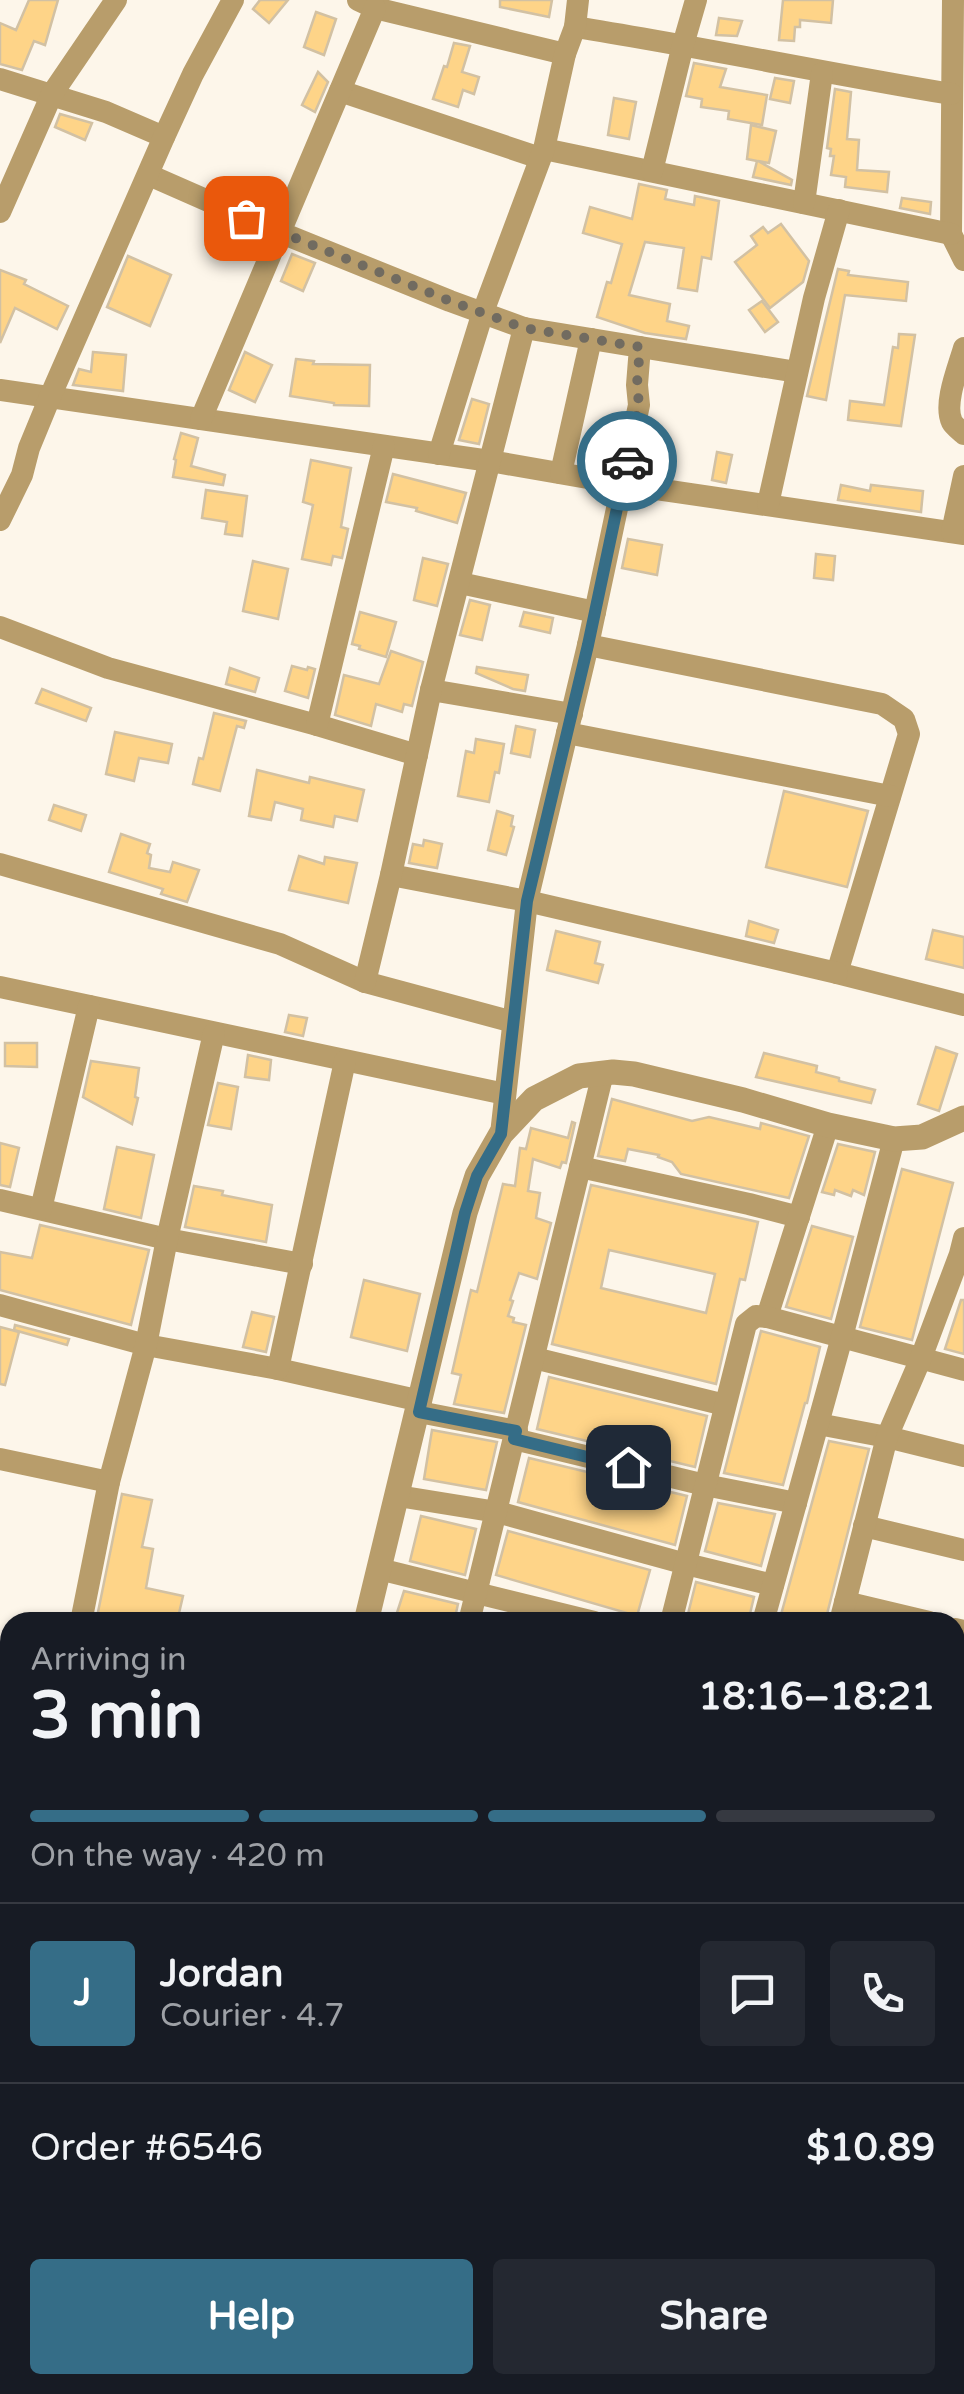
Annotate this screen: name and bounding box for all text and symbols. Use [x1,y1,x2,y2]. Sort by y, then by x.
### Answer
pin [204,176,289,261]
icon: bag [219,191,274,246]
courier [577,411,677,511]
icon: car [600,434,655,489]
pin [586,1425,671,1510]
icon: home [601,1440,656,1495]
text: Arriving in [30,1641,187,1679]
text: 18:16–18:21 [698,1674,935,1720]
text: 3 min [30,1677,203,1756]
text: On the way · 420 m [30,1837,325,1875]
button: chat [700,1941,805,2046]
button: phone [830,1941,935,2046]
text: Jordan [160,1951,283,1997]
text: J [74,1970,91,2016]
text: Courier · 4.7 [160,1997,344,2035]
text: Order #6546 [30,2125,263,2171]
text: $10.89 [806,2125,935,2171]
button: Help [30,2259,473,2374]
button: Share [493,2259,935,2374]

